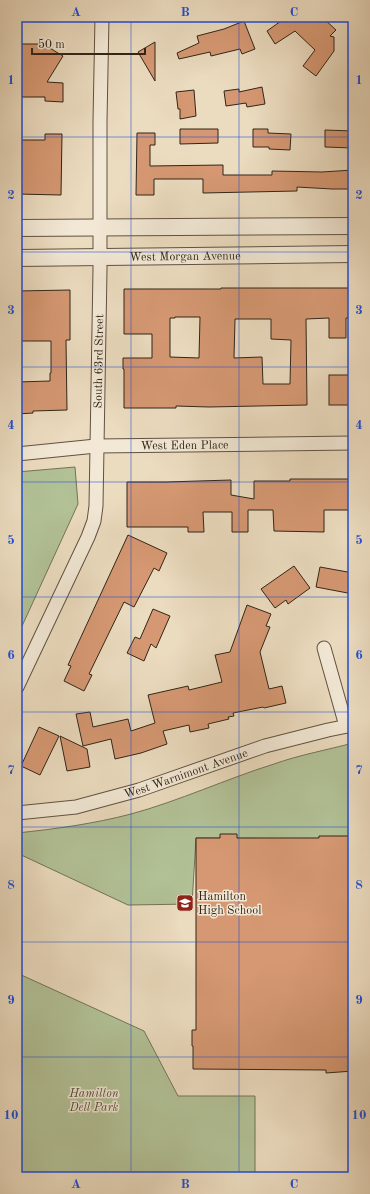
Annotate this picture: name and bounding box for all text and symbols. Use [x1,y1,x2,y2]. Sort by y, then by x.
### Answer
text: A [71,6,81,19]
text: B [180,6,190,19]
text: C [290,6,298,19]
scale bar [32,30,145,56]
text: 50 m [38,38,65,51]
text: 1 [7,74,15,87]
text: 1 [355,74,363,87]
text: 2 [7,189,15,202]
text: 2 [355,189,363,202]
street label: West Morgan Avenue [129,250,241,264]
text: 3 [7,304,15,317]
text: 3 [355,304,363,317]
street label: South 63rd Street [93,314,106,408]
text: 4 [7,419,15,432]
text: 4 [355,419,363,432]
street label: West Eden Place [141,439,229,452]
text: 5 [7,534,15,547]
text: 5 [355,534,363,547]
text: 6 [7,649,15,662]
text: 6 [355,649,363,662]
street label: West Warnimont Avenue [123,747,250,801]
text: 7 [7,764,15,777]
text: 7 [355,764,363,777]
text: 8 [7,879,15,892]
text: 8 [355,879,363,892]
place label: Hamilton High School [198,891,261,917]
school or university icon: Hamilton High School [175,893,195,913]
text: 9 [7,994,15,1007]
text: 9 [355,994,363,1007]
park label: Hamilton Dell Park [68,1088,119,1114]
text: 10 [3,1109,19,1122]
text: 10 [351,1109,367,1122]
text: A [71,1178,81,1191]
text: B [180,1178,190,1191]
text: C [290,1178,298,1191]

